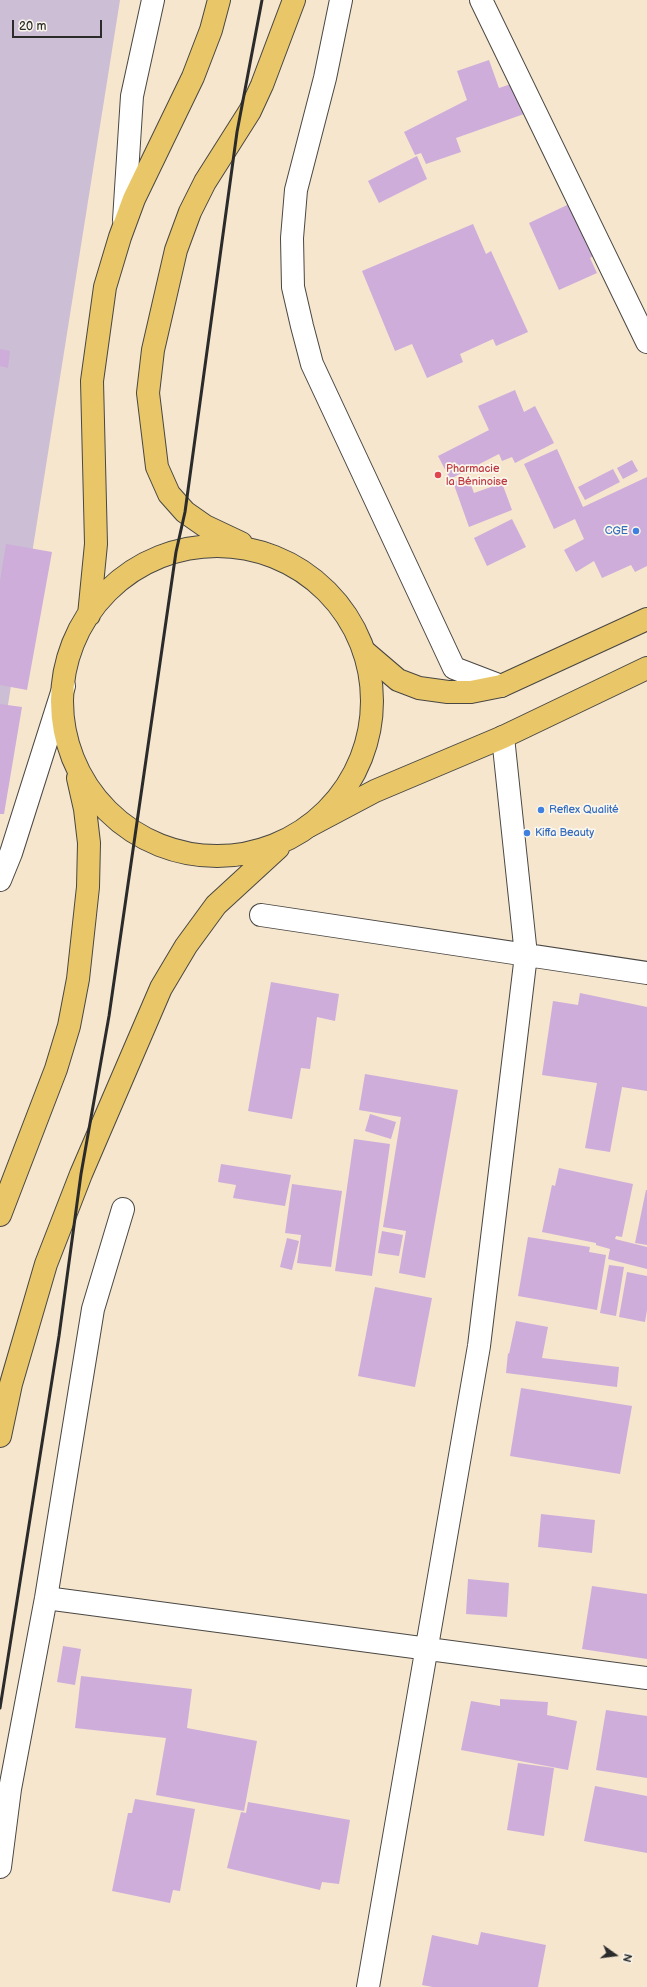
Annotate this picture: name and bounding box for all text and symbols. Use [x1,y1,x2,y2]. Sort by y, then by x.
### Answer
scale bar [14,12,104,38]
text: 20 m [19,19,46,34]
place label: Pharmacie la Béninoise [446,462,508,488]
marker: Pharmacie la Béninoise [433,470,443,480]
place label: CGE [605,524,628,538]
marker: CGE [631,526,641,536]
place label: Reflex Qualité [549,803,619,817]
marker: Reflex Qualité [536,805,546,815]
place label: Kiffa Beauty [535,826,594,840]
marker: Kiffa Beauty [522,828,532,838]
north arrow [595,1935,635,1975]
text: N [620,1952,634,1964]

